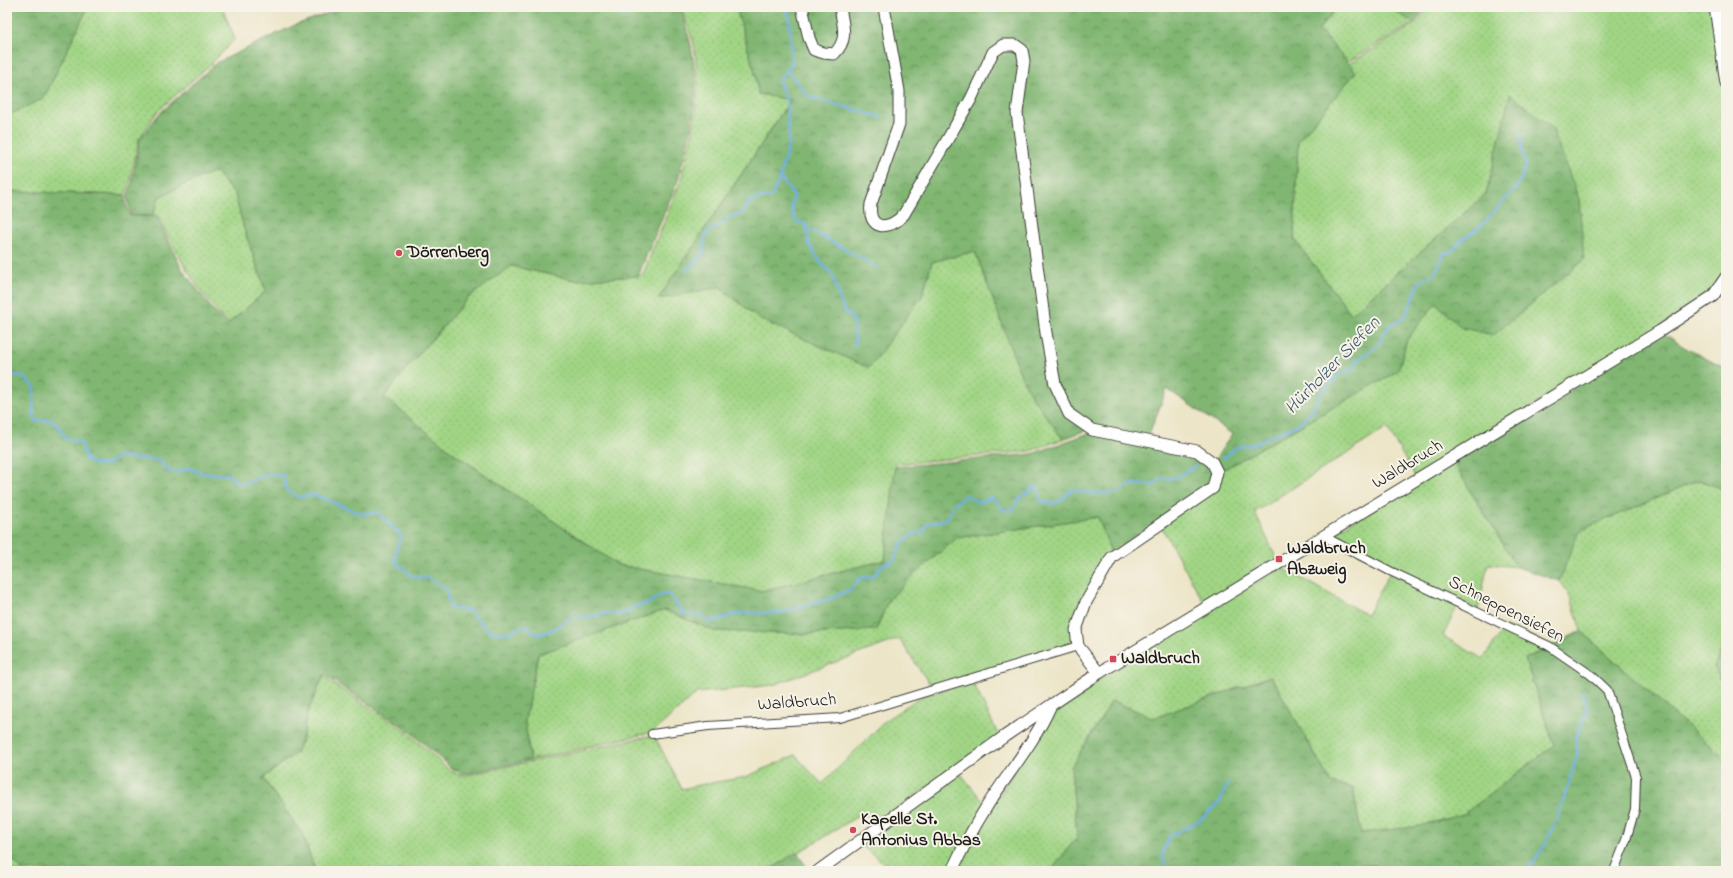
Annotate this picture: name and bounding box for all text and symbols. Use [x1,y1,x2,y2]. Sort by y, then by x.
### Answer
place label: Dörrenberg [406,240,489,267]
marker: Dörrenberg [394,248,404,258]
water label: Hürholzer Siefen [1279,310,1387,421]
street label: Waldbruch [1368,434,1448,496]
place label: Waldbruch Abzweig [1287,536,1366,584]
marker: Waldbruch Abzweig [1274,554,1284,564]
street label: Schneppensiefen [1443,570,1569,651]
place label: Waldbruch [1121,646,1200,672]
marker: Waldbruch [1108,654,1118,664]
street label: Waldbruch [757,687,837,719]
place label: Kapelle St. Antonius Abbas [861,807,981,854]
marker: Kapelle St. Antonius Abbas [848,825,858,835]

